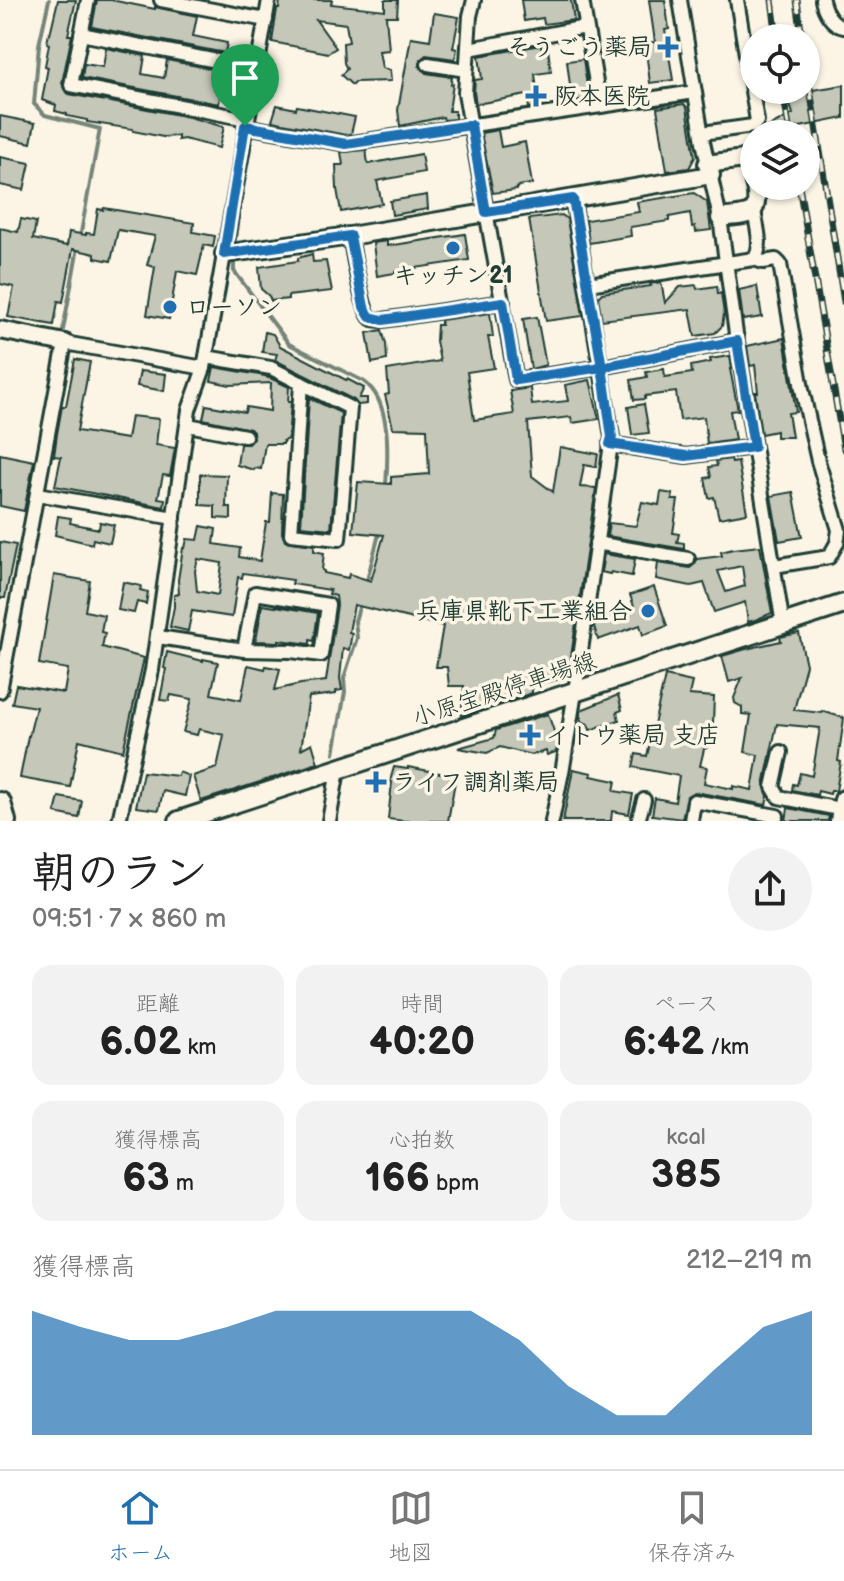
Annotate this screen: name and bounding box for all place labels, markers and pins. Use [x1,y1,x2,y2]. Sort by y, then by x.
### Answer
place label: そうごう薬局 [507,33,652,62]
marker: そうごう薬局 [659,38,677,56]
pin [211,44,279,126]
place label: 阪本医院 [554,82,650,111]
marker: 阪本医院 [525,85,547,107]
marker: キッチン21 [444,239,462,257]
place label: キッチン21 [393,261,513,290]
place label: ローソン [186,293,282,322]
marker: ローソン [161,298,179,316]
place label: 兵庫県靴下工業組合 [416,597,632,626]
marker: 兵庫県靴下工業組合 [639,602,657,620]
place label: イトウ薬局 支店 [546,721,720,750]
marker: イトウ薬局 支店 [521,726,539,744]
place label: ライフ調剤薬局 [392,768,560,797]
marker: ライフ調剤薬局 [367,773,385,791]

